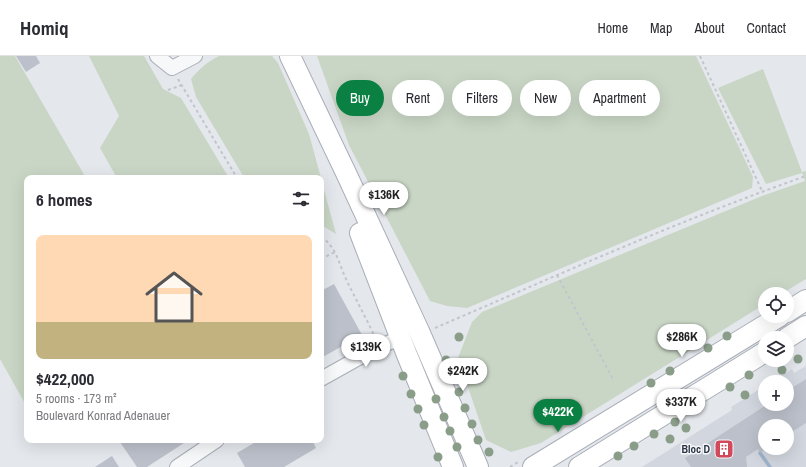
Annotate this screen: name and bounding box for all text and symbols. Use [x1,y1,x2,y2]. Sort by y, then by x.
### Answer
text: Homiq [20,15,68,41]
text: Home [597,19,628,37]
text: Map [650,19,672,37]
text: About [694,19,724,37]
text: Contact [746,19,786,37]
chip: Buy [336,80,384,116]
chip: Rent [392,80,444,116]
chip: Filters [452,80,512,116]
chip: New [520,80,571,116]
chip: Apartment [579,80,660,116]
pin: $136K [356,182,412,216]
text: $136K [368,186,400,203]
text: 6 homes [36,188,93,211]
icon: filters [290,188,312,210]
icon: home [138,261,210,333]
map controls [758,287,794,455]
button: locate [758,287,794,323]
pin: $286K [654,324,710,358]
text: $286K [666,328,698,345]
button: layers [758,331,794,367]
pin: $139K [338,334,394,368]
text: $139K [350,338,382,355]
pin: $242K [435,358,491,392]
text: $242K [447,362,479,379]
text: $422,000 [36,367,94,390]
button: + [758,375,794,411]
pin: $337K [653,389,709,423]
text: 5 rooms · 173 m² [36,390,117,407]
text: $337K [665,393,697,410]
pin: $422K [530,399,586,433]
text: $422K [542,403,574,420]
text: Boulevard Konrad Adenauer [36,407,170,424]
button: − [758,419,794,455]
building icon: Bloc D [713,438,735,460]
place label: Bloc D [681,442,710,456]

